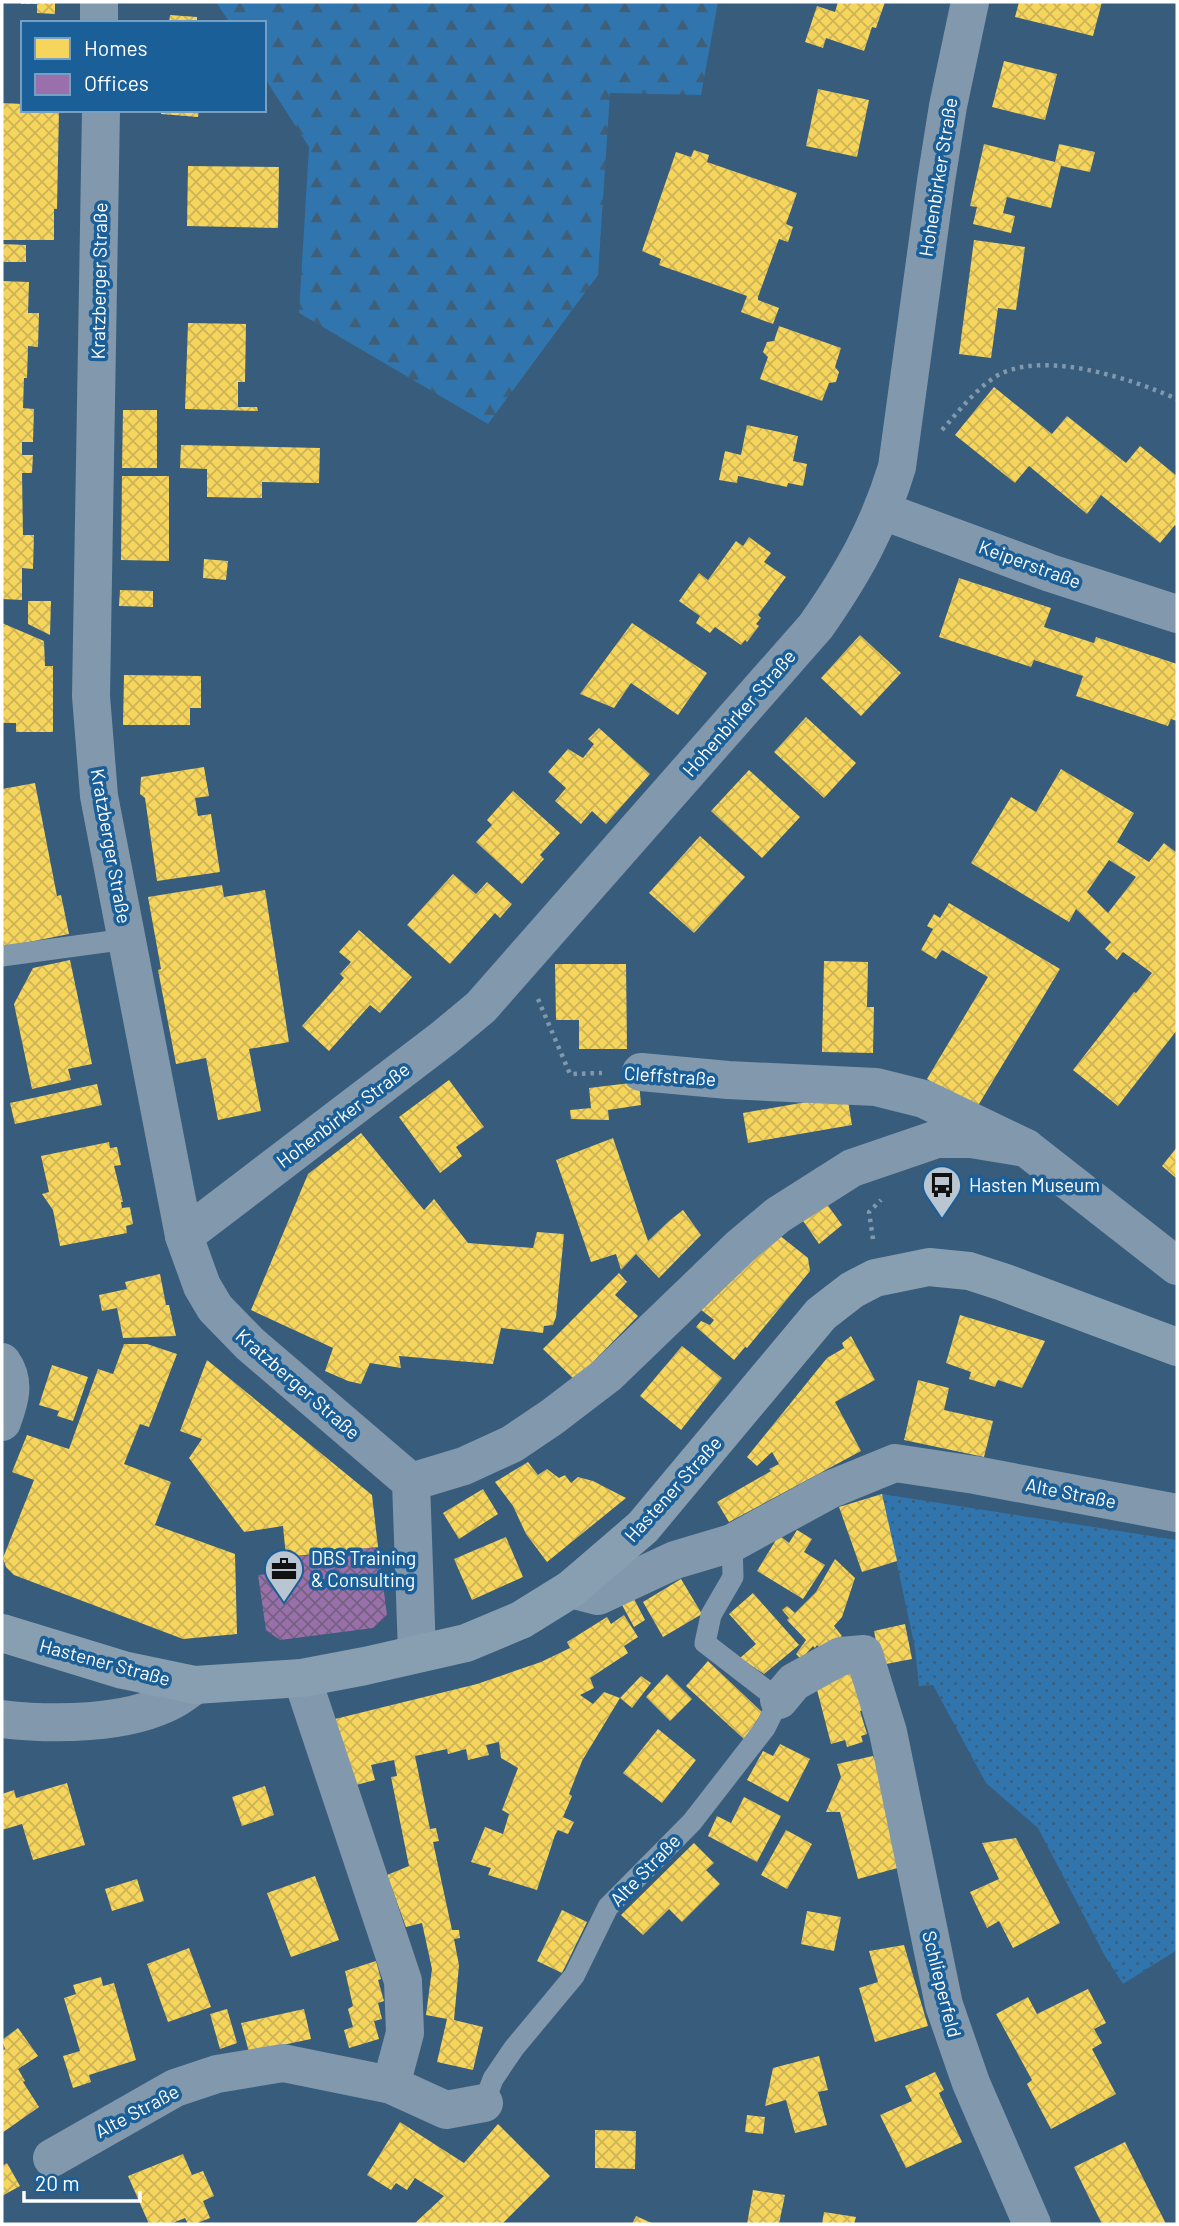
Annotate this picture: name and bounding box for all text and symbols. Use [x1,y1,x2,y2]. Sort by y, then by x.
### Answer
legend [21,21,266,112]
text: Homes [84,35,148,60]
text: Offices [84,70,149,95]
street label: Hohenbirker Straße [914,96,961,258]
street label: Kratzberger Straße [86,202,111,360]
street label: Keiperstraße [976,534,1084,593]
street label: Hohenbirker Straße [677,644,800,781]
street label: Kratzberger Straße [87,767,136,925]
street label: Hohenbirker Straße [272,1057,414,1172]
street label: Cleffstraße [623,1061,717,1090]
bus stop icon: Hasten Museum [921,1164,963,1219]
place label: Hasten Museum [969,1173,1100,1196]
street label: Kratzberger Straße [232,1323,365,1444]
street label: Hastener Straße [619,1431,726,1546]
street label: Alte Straße [1024,1472,1118,1513]
place label: DBS Training & Consulting [311,1546,416,1591]
office icon: DBS Training & Consulting [263,1548,305,1603]
street label: Hastener Straße [37,1633,173,1690]
street label: Alte Straße [604,1829,685,1911]
street label: Schlieperfeld [918,1928,967,2040]
street label: Alte Straße [91,2079,183,2142]
scale bar [24,2160,140,2204]
text: 20 m [35,2170,80,2195]

